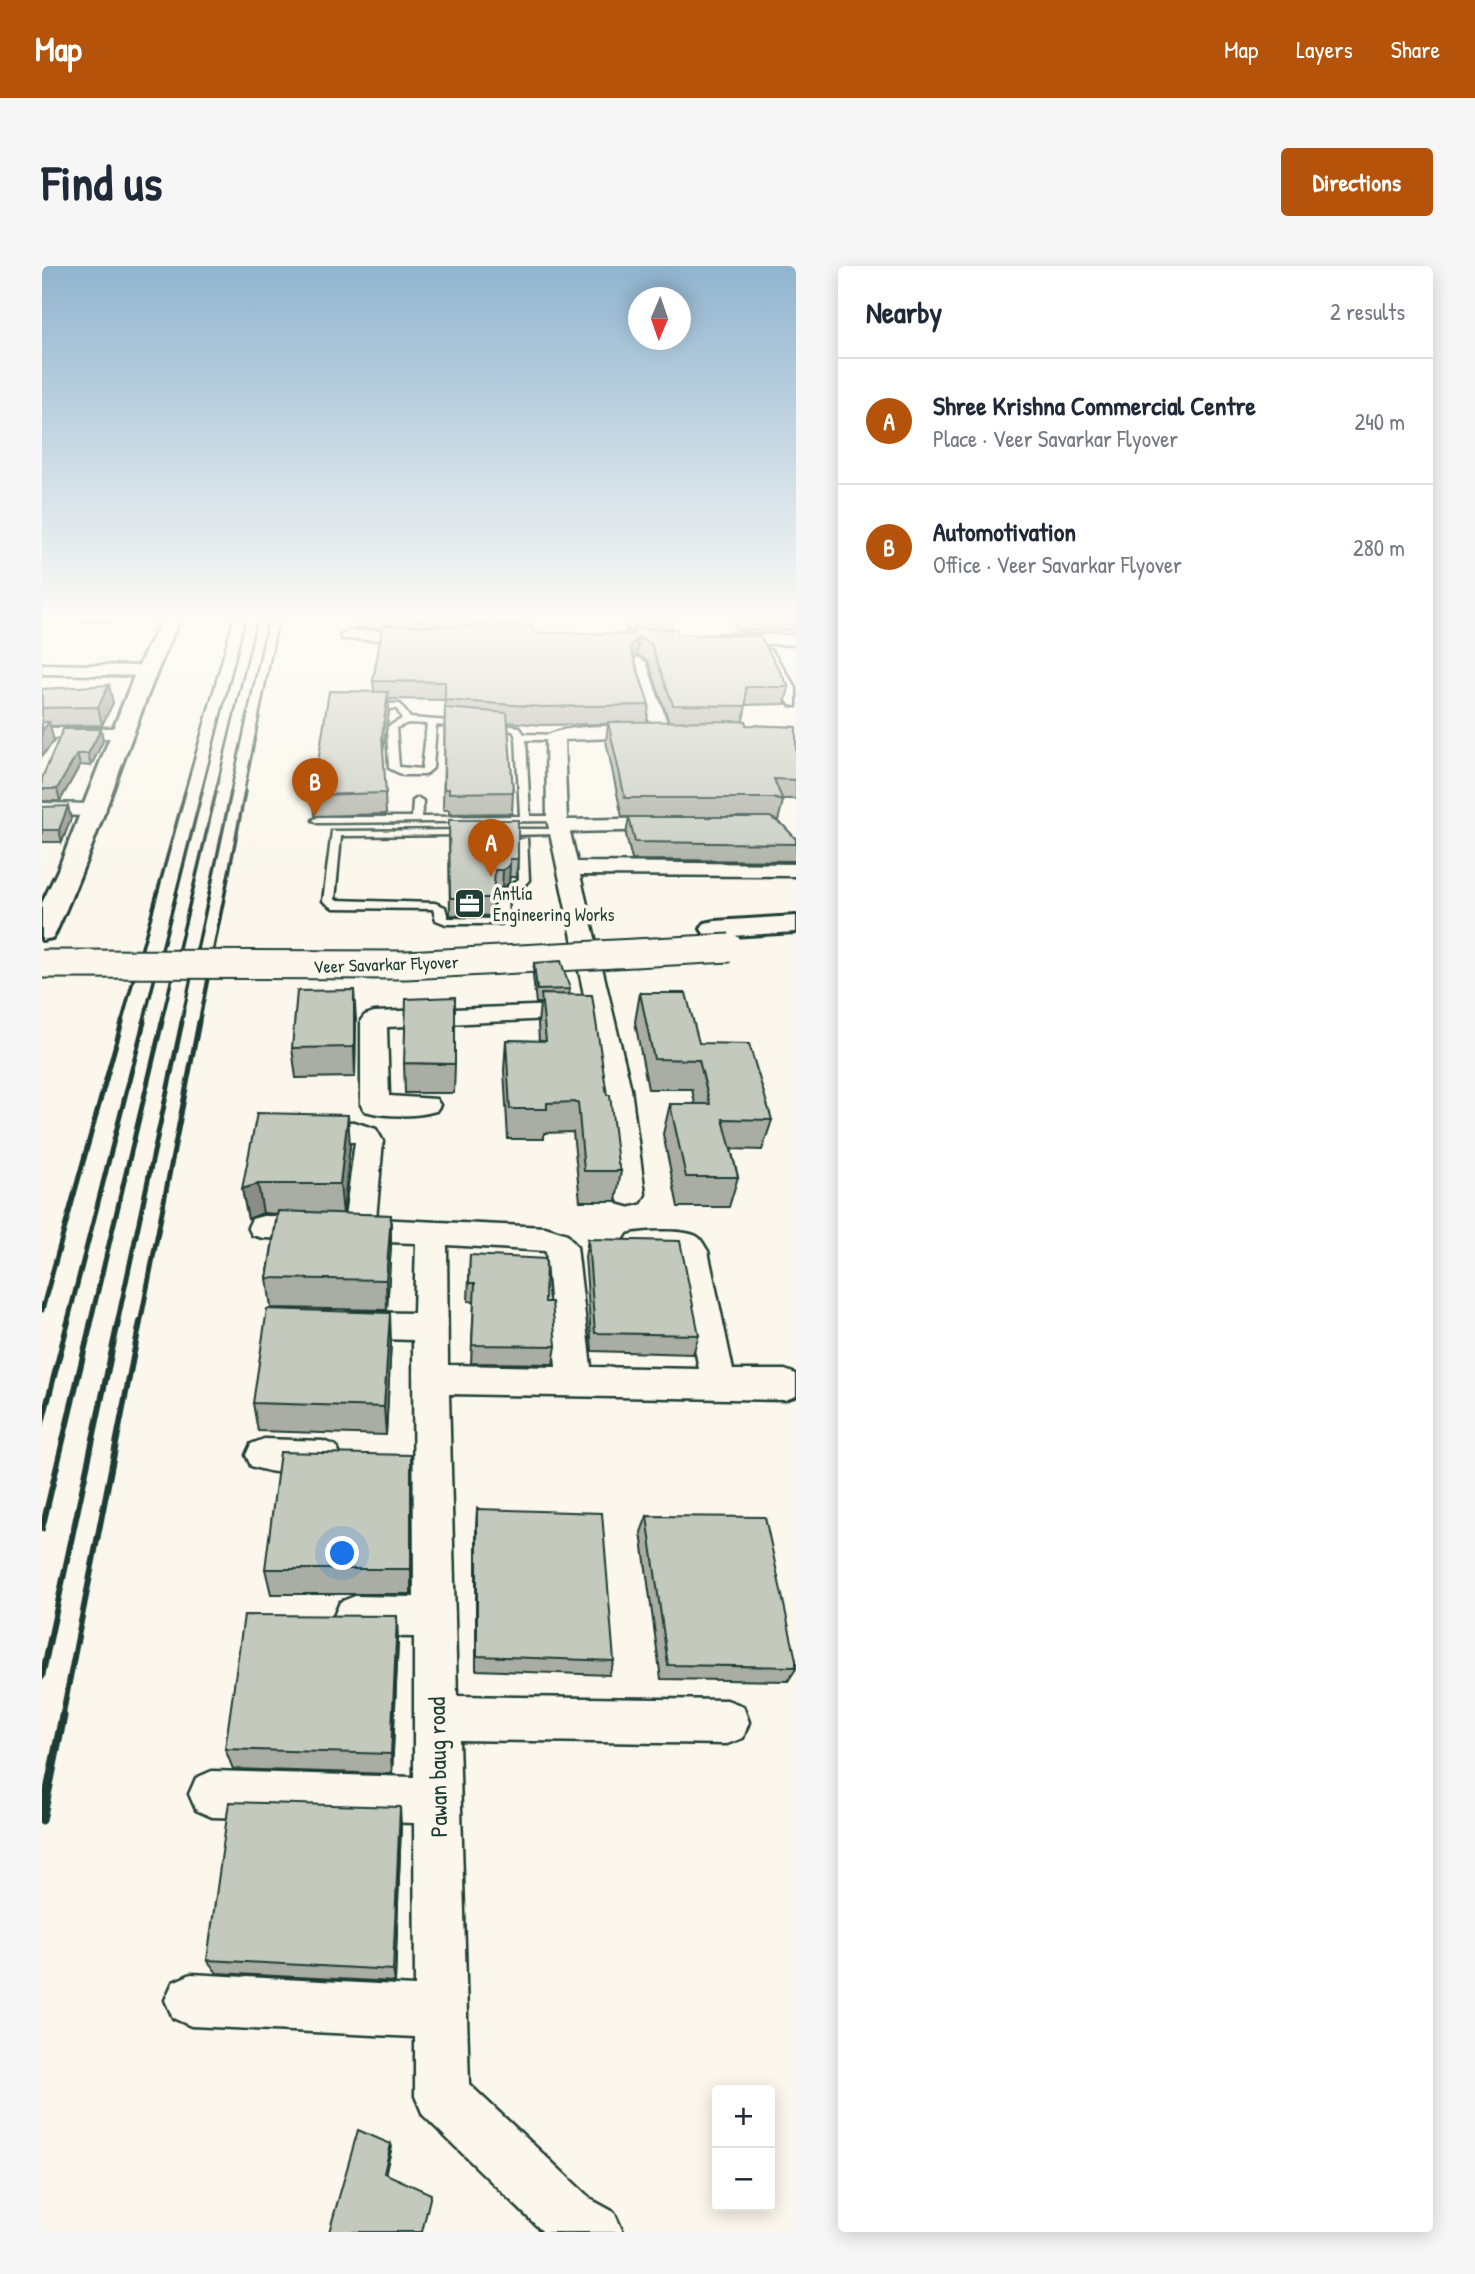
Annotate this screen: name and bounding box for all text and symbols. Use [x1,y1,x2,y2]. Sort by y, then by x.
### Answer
text: Map [35,27,82,71]
text: Map [1224,33,1258,65]
text: Layers [1296,33,1353,65]
text: Share [1391,33,1440,65]
button: Directions [1281,148,1433,216]
text: Find us [42,149,162,215]
north arrow [628,287,691,350]
text: Nearby [866,292,942,332]
text: 2 results [1330,296,1405,327]
text: Shree Krishna Commercial Centre [933,388,1256,423]
text: A [883,406,895,437]
text: 240 m [1354,406,1405,437]
text: Place · Veer Savarkar Flyover [933,423,1178,454]
text: Automotivation [933,514,1076,549]
text: B [883,532,895,563]
text: 280 m [1353,532,1405,563]
text: Office · Veer Savarkar Flyover [933,549,1182,580]
pin: B [292,758,338,816]
pin: A [468,819,514,877]
place label: Antlia Engineering Works [493,881,615,927]
office icon: Antlia Engineering Works [453,886,487,920]
street label: Veer Savarkar Flyover [313,949,459,979]
your location [325,1536,359,1570]
street label: Pawan baug road [420,1696,454,1838]
map controls [712,2085,775,2211]
button: + [712,2085,775,2148]
button: − [712,2148,775,2211]

